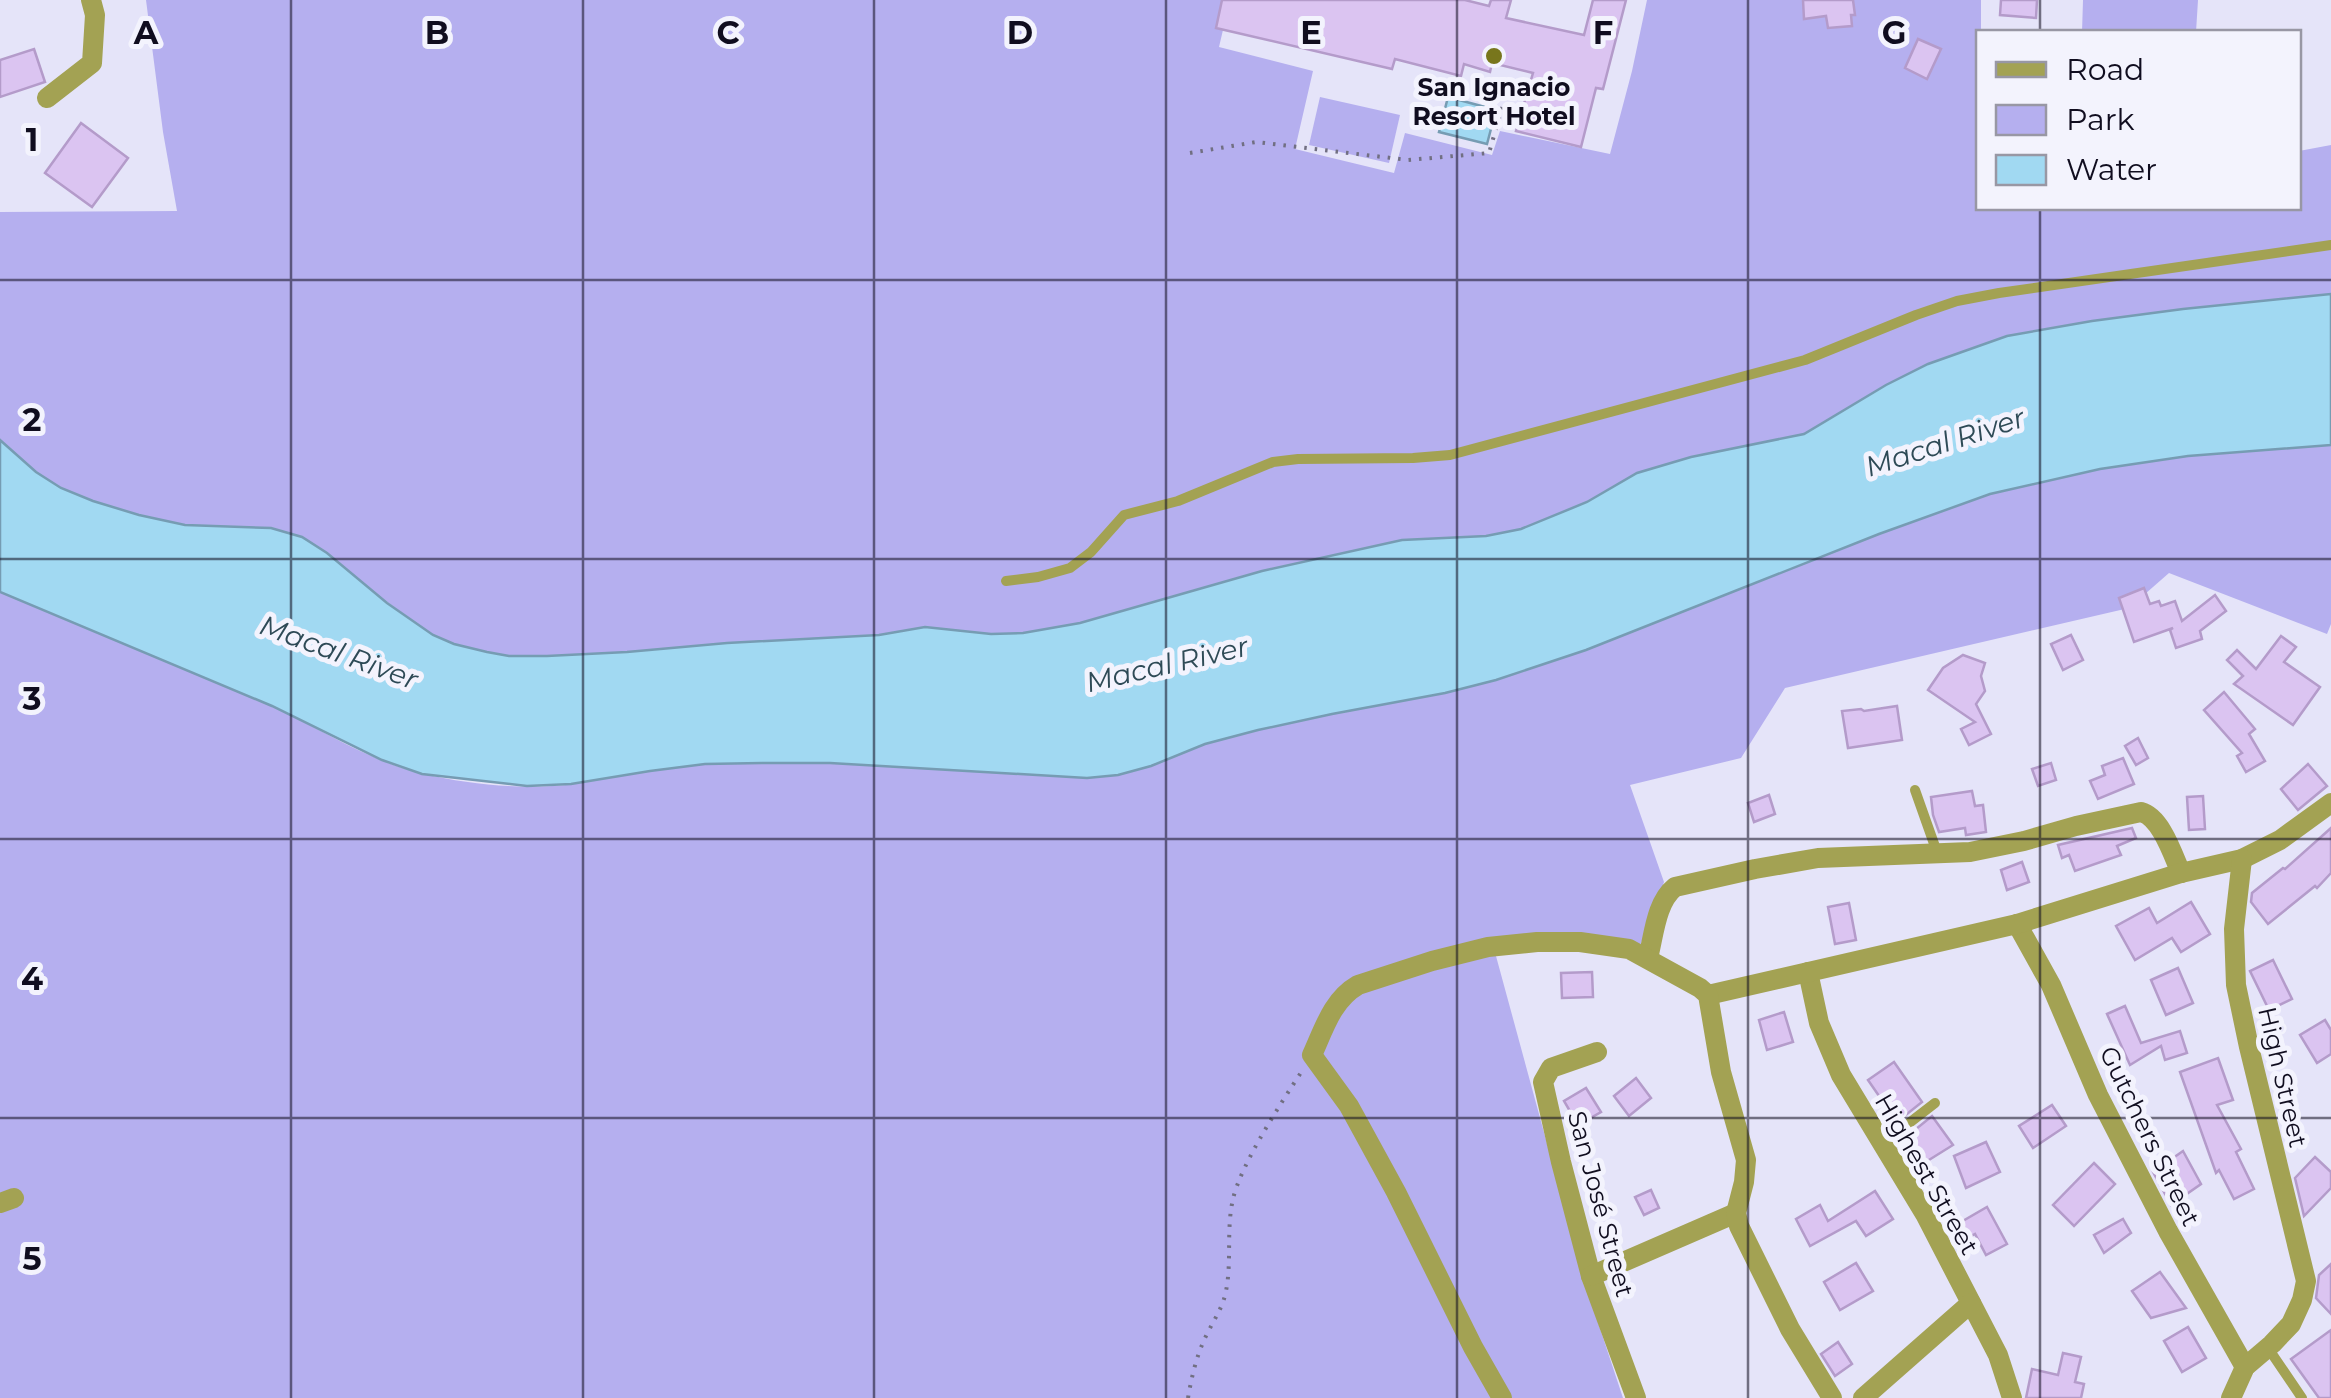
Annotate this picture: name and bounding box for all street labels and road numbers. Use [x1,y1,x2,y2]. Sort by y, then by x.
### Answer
street label: High Street [2252,1004,2314,1150]
street label: Gutchers Street [2094,1041,2206,1231]
street label: Highest Street [1869,1088,1985,1260]
street label: San José Street [1562,1108,1640,1300]

